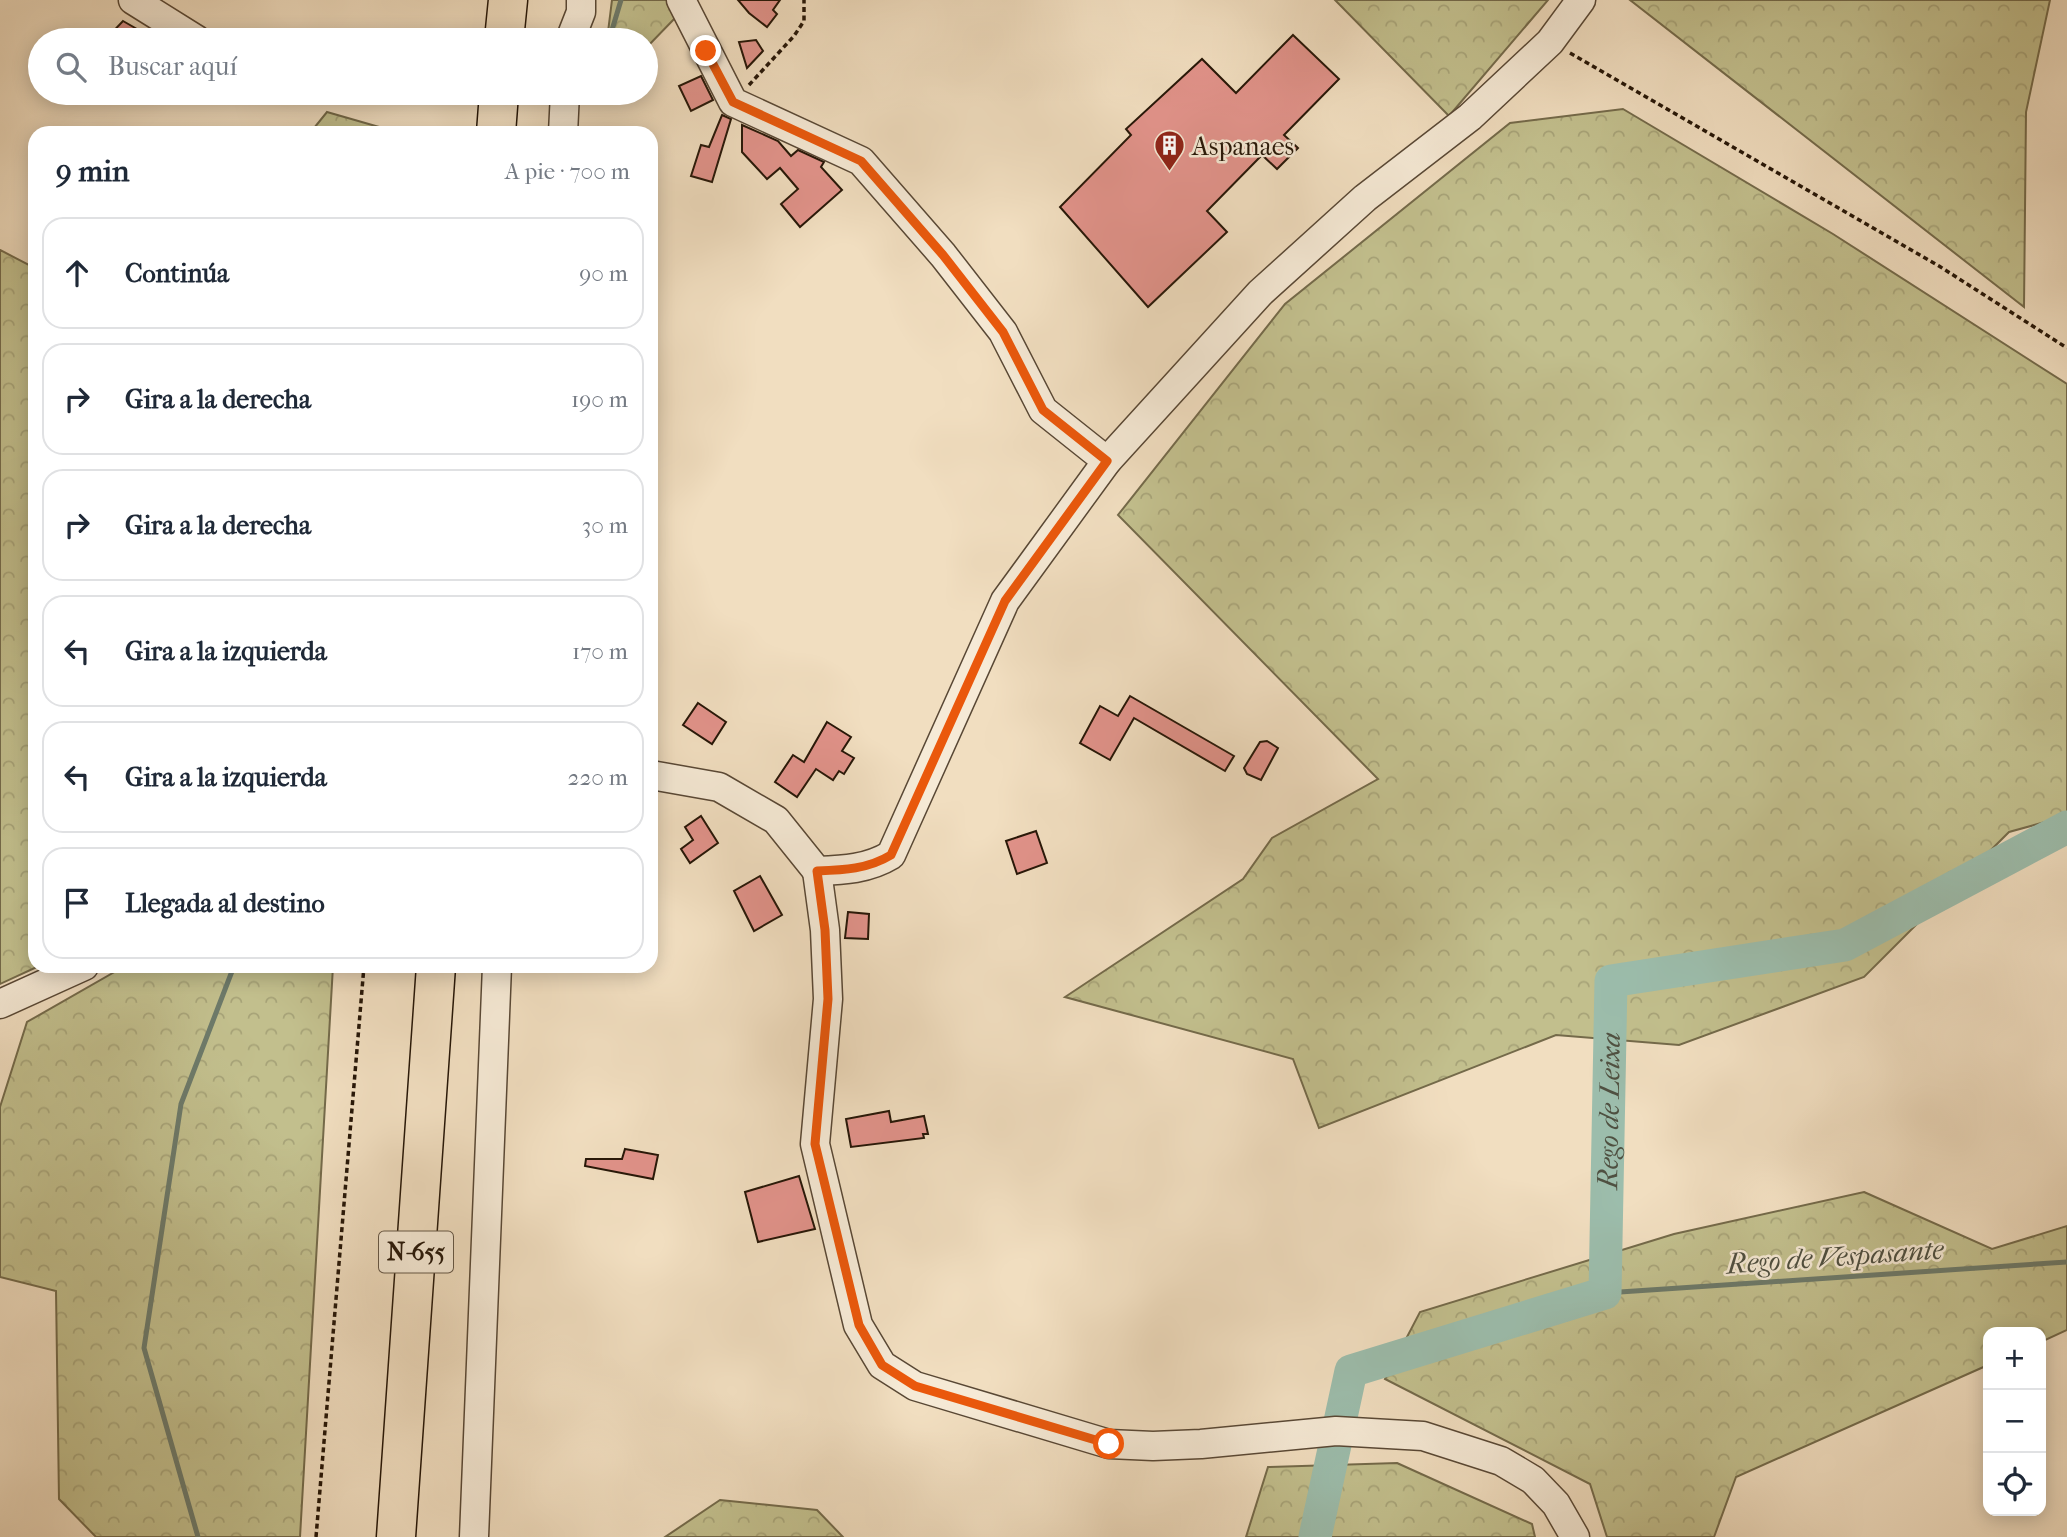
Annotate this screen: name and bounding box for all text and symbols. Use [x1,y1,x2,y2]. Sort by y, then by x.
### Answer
search box [28,28,658,105]
route end [690,35,721,66]
icon: search [52,48,90,86]
text: Buscar aquí [108,51,237,82]
building icon: Aspanaes [1152,129,1186,173]
place label: Aspanaes [1191,131,1294,162]
text: 9 min [56,154,129,189]
text: A pie · 700 m [505,158,630,185]
icon: ahead [58,254,96,292]
text: Continúa [125,258,229,289]
text: 90 m [579,260,628,287]
icon: right [58,380,96,418]
text: Gira a la derecha [125,384,311,415]
text: 190 m [571,386,628,413]
icon: right [58,506,96,544]
text: Gira a la derecha [125,510,311,541]
text: 30 m [582,512,628,539]
icon: left [58,632,96,670]
text: Gira a la izquierda [125,636,327,667]
text: 170 m [572,638,628,665]
icon: left [58,758,96,796]
text: Gira a la izquierda [125,762,327,793]
text: 220 m [568,764,628,791]
icon: arrive [58,884,96,922]
text: Llegada al destino [125,888,325,919]
water label: Rego de Leixa [1591,1032,1627,1191]
road number: N-655 [379,1232,453,1272]
water label: Rego de Vespasante [1724,1232,1945,1281]
map controls [1983,1327,2046,1516]
button: + [1983,1327,2046,1390]
button: − [1983,1390,2046,1453]
route start [1093,1428,1124,1459]
button: locate [1983,1453,2046,1516]

